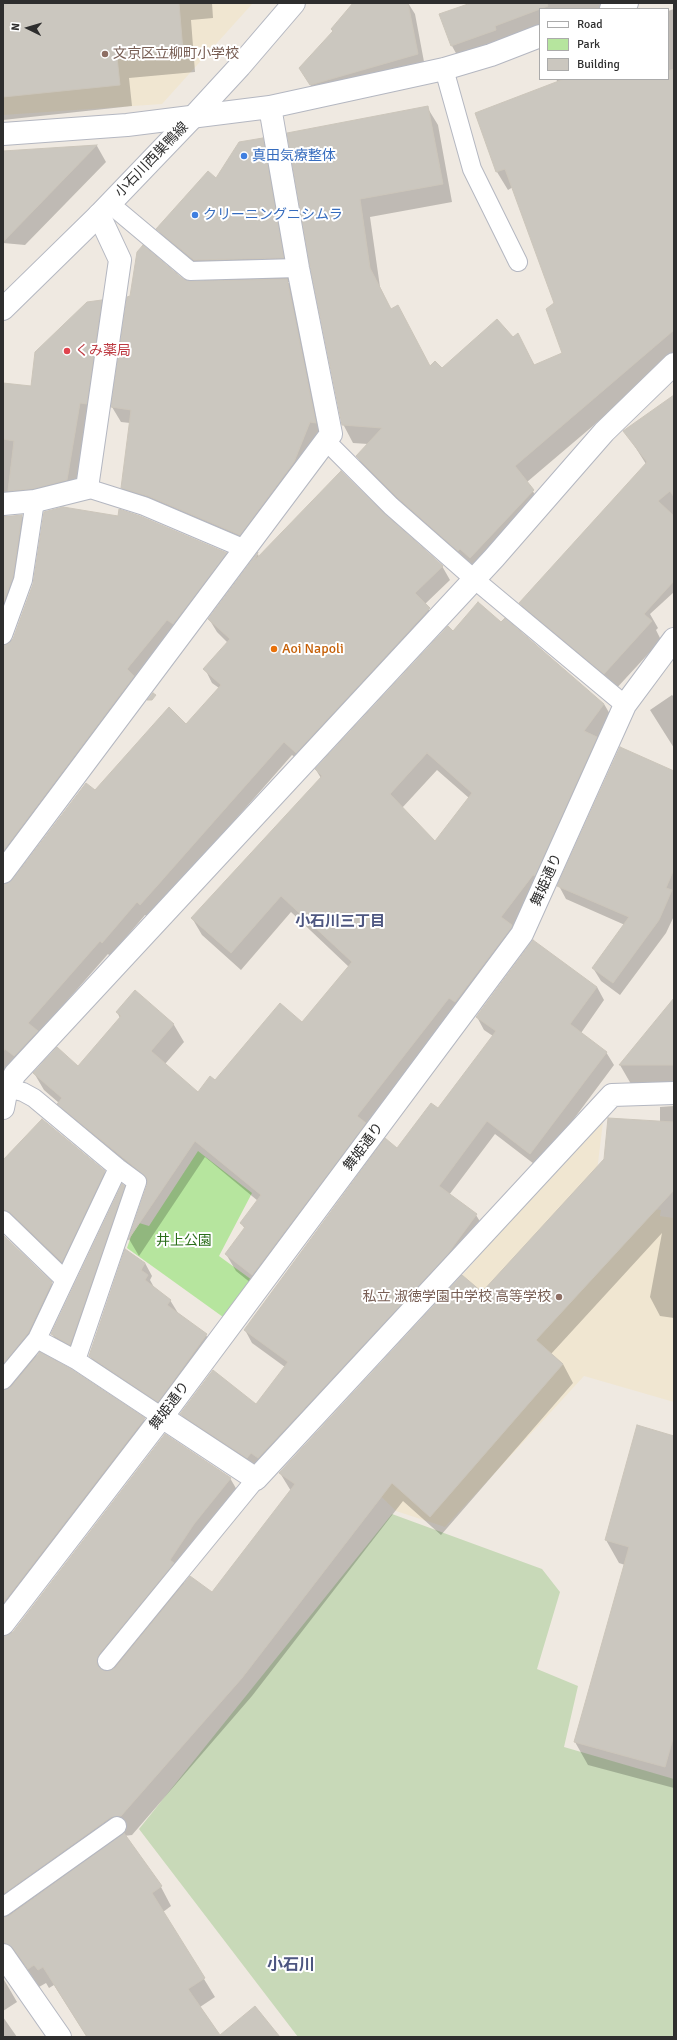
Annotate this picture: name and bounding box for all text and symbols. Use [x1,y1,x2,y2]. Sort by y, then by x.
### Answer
north arrow [8,8,48,48]
legend [539,8,669,80]
text: Road [577,17,603,32]
text: N [9,23,22,31]
text: Park [577,37,600,52]
place label: 文京区立柳町小学校 [113,46,239,62]
marker: 文京区立柳町小学校 [100,49,110,59]
text: Building [577,57,620,72]
street label: 小石川西巣鴨線 [112,119,192,201]
place label: 真田気療整体 [252,148,336,164]
marker: 真田気療整体 [239,151,249,161]
place label: クリーニングニシムラ [203,207,343,223]
marker: クリーニングニシムラ [190,210,200,220]
place label: くみ薬局 [75,343,131,359]
marker: くみ薬局 [62,346,72,356]
place label: Aoi Napoli [282,641,344,657]
marker: Aoi Napoli [269,644,279,654]
street label: 舞姫通り [528,851,566,909]
district label: 小石川三丁目 [295,913,385,931]
street label: 舞姫通り [340,1120,388,1174]
park label: 井上公園 [156,1233,212,1249]
place label: 私立 淑徳学園中学校 高等学校 [363,1289,551,1305]
marker: 私立 淑徳学園中学校 高等学校 [554,1292,564,1302]
street label: 舞姫通り [146,1379,194,1433]
district label: 小石川 [267,1956,315,1976]

